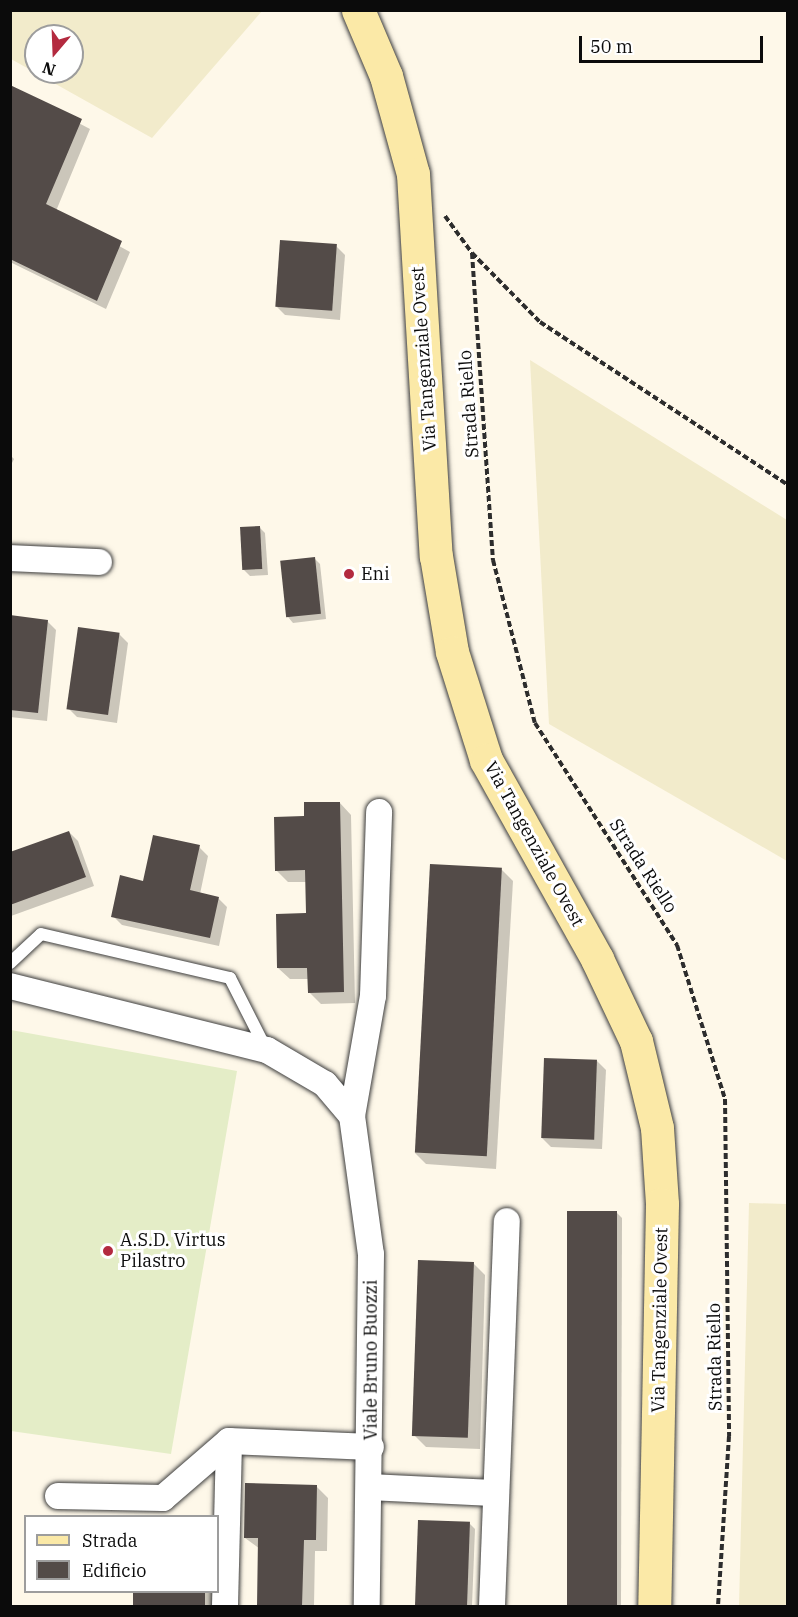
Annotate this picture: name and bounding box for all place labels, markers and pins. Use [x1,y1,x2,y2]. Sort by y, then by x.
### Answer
place label: Eni [361,563,390,585]
marker: Eni [342,567,356,581]
place label: A.S.D. Virtus Pilastro [120,1230,225,1272]
marker: A.S.D. Virtus Pilastro [101,1244,115,1258]

